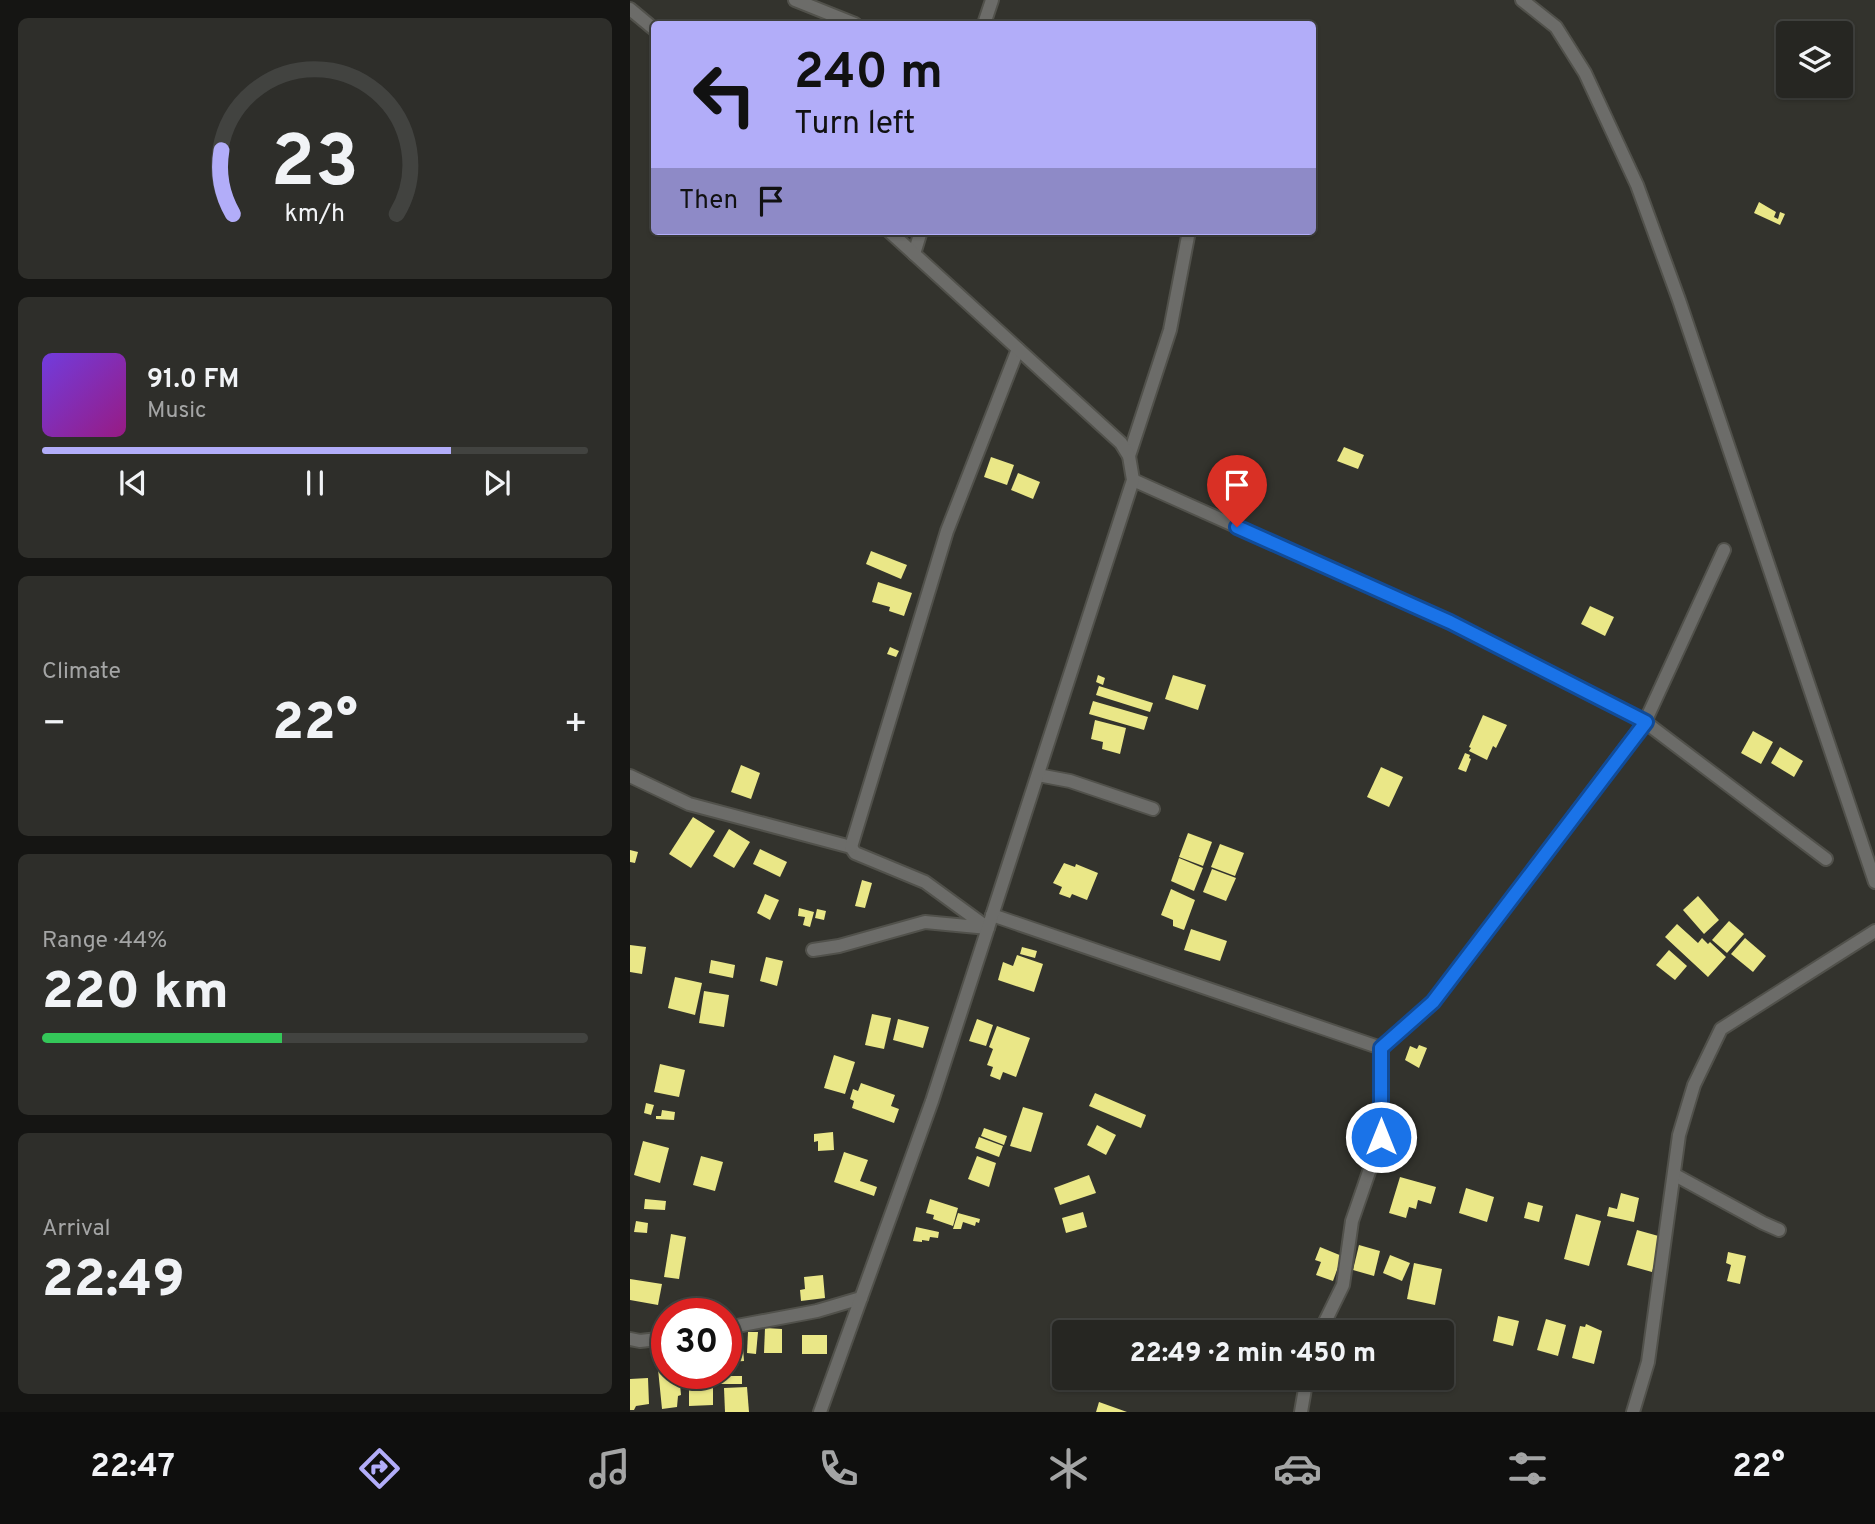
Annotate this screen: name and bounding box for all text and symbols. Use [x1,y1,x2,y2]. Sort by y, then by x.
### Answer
map controls [1776,21,1853,98]
button: layers [1776,21,1853,98]
text: 240 m [794,44,943,106]
icon: left [679,49,770,140]
text: Turn left [794,105,915,145]
text: 23 [271,121,359,213]
icon: arrive [752,182,790,220]
text: Then [679,185,738,218]
text: km/h [285,199,345,231]
text: 91.0 FM [147,364,239,397]
text: Music [147,397,207,426]
pin [1207,455,1267,527]
icon: previous [114,464,152,502]
icon: pause [296,464,334,502]
icon: next [478,464,516,502]
icon: arrive [1218,466,1256,504]
text: Climate [42,658,121,687]
text: 22° [272,692,358,758]
text: − [42,701,67,750]
text: + [563,701,588,750]
text: Range · 44% [42,927,167,956]
text: 220 km [42,961,229,1027]
position arrow [1344,1100,1418,1174]
text: Arrival [42,1215,111,1244]
text: 22:49 [42,1249,185,1315]
speed limit sign: 30 [651,1298,742,1389]
text: 22:49 · 2 min · 450 m [1130,1338,1376,1371]
icon: directions [355,1444,404,1493]
icon: music [585,1444,634,1493]
icon: phone [814,1444,863,1493]
icon: climate [1044,1444,1093,1493]
icon: car [1273,1444,1322,1493]
icon: filters [1503,1444,1552,1493]
text: 22:47 [90,1448,175,1488]
text: 22° [1732,1448,1785,1488]

